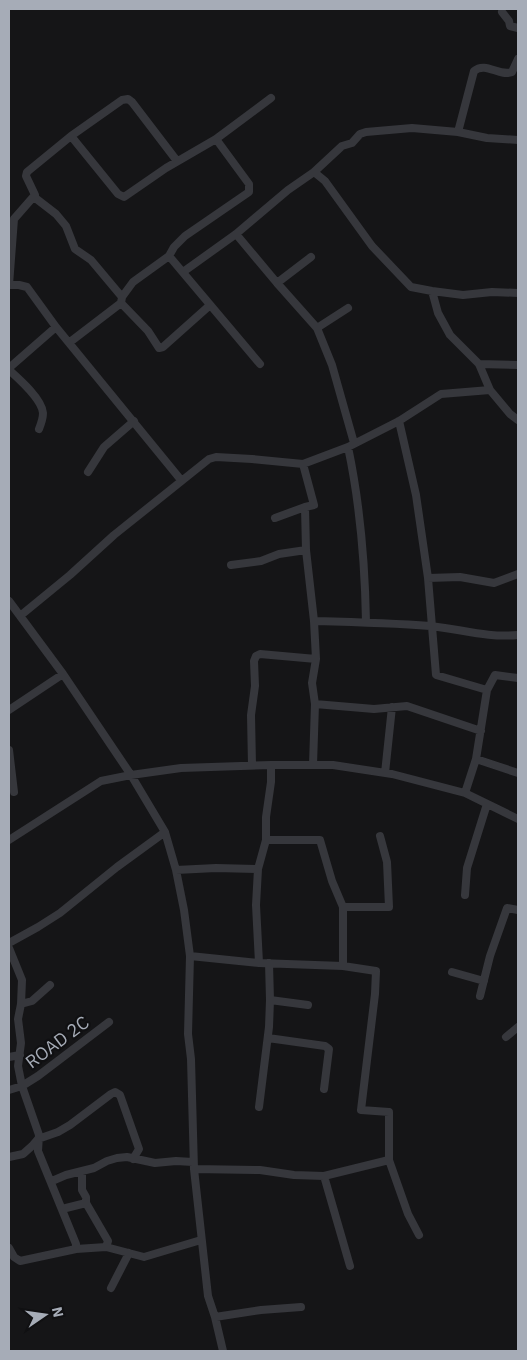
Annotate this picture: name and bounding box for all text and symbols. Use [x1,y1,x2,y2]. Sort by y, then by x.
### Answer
street label: ROAD 2C [21,1011,93,1073]
north arrow [20,1290,70,1340]
text: N [48,1305,68,1319]

